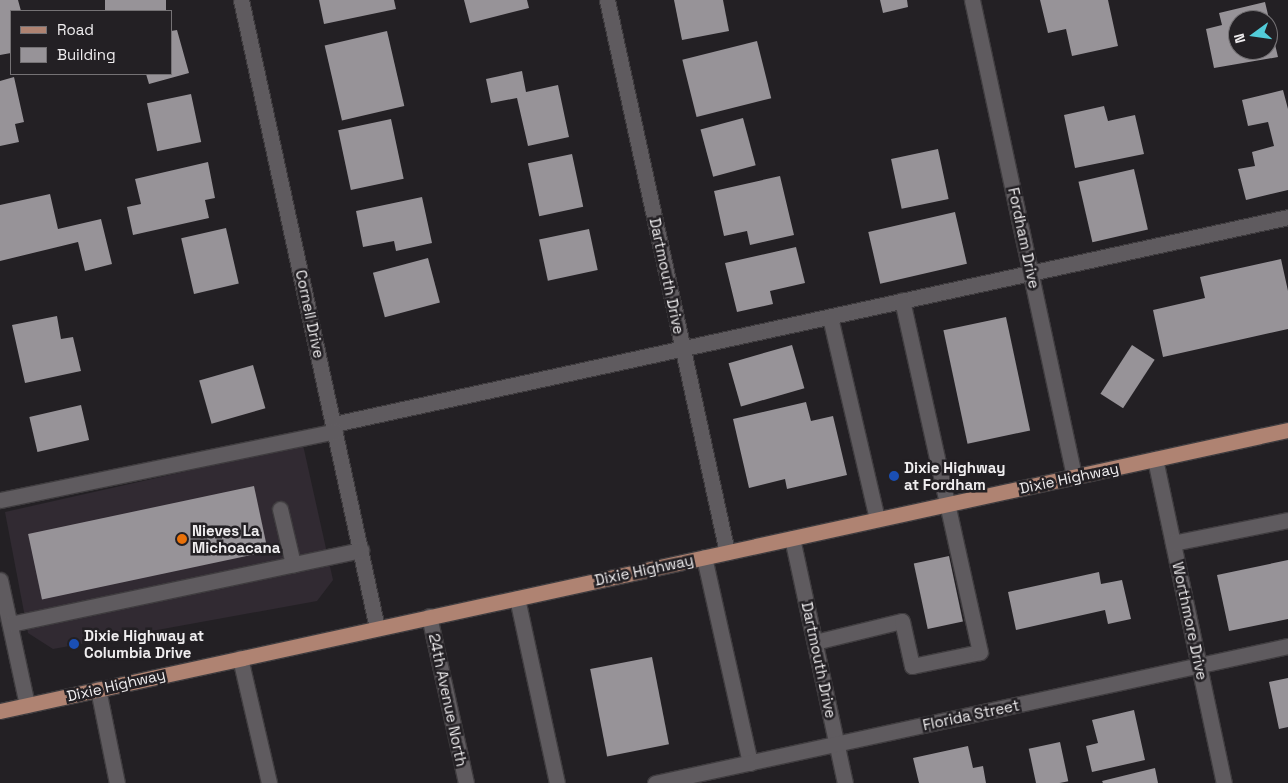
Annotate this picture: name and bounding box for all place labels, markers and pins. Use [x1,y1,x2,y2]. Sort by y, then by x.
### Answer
place label: Dixie Highway at Fordham [904,458,1005,493]
marker: Dixie Highway at Fordham [888,470,900,482]
place label: Nieves La Michoacana [192,521,280,556]
marker: Nieves La Michoacana [176,533,188,545]
place label: Dixie Highway at Columbia Drive [84,626,204,661]
marker: Dixie Highway at Columbia Drive [68,638,80,650]

